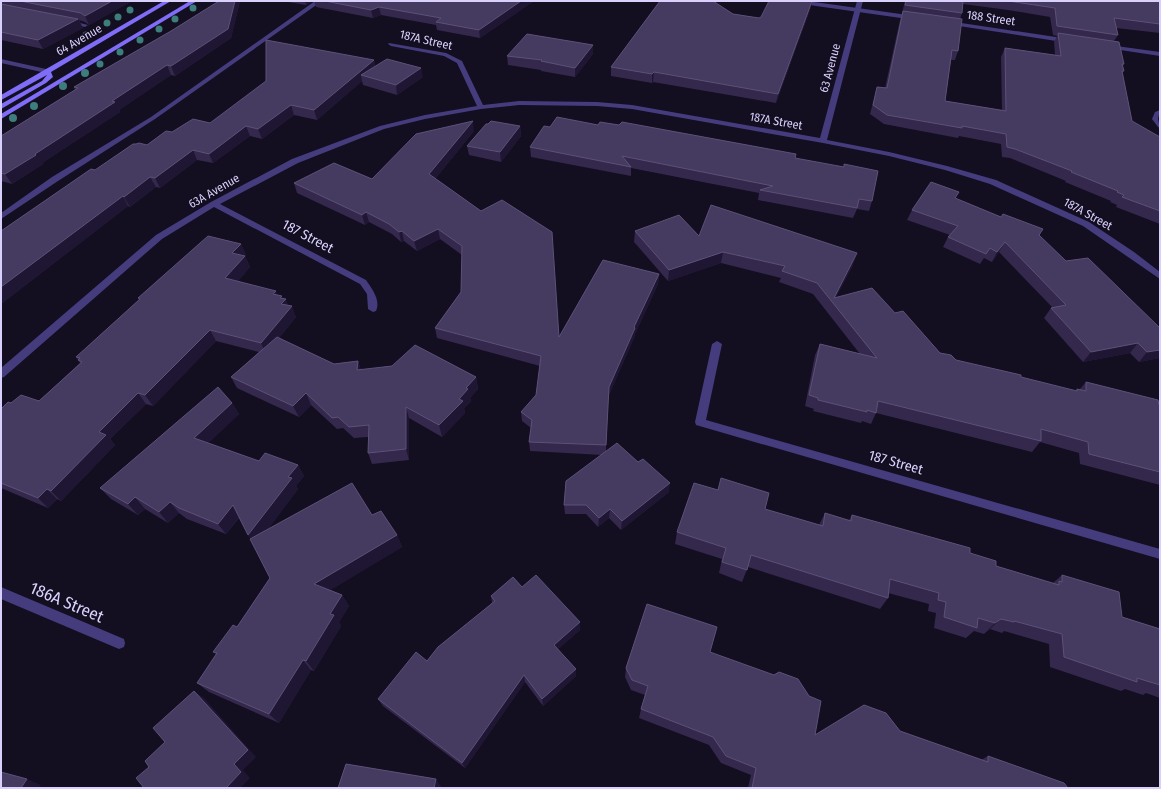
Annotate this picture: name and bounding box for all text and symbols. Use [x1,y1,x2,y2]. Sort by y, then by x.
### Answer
street label: 188 Street [966,8,1016,28]
street label: 64 Avenue [54,21,104,59]
street label: 187A Street [398,27,454,53]
street label: 63 Avenue [817,42,843,94]
street label: 187A Street [748,109,804,133]
street label: 63A Avenue [186,171,242,211]
street label: 187A Street [1061,195,1115,233]
street label: 187 Street [279,216,337,257]
street label: 187 Street [867,447,925,478]
street label: 186A Street [27,577,107,628]

